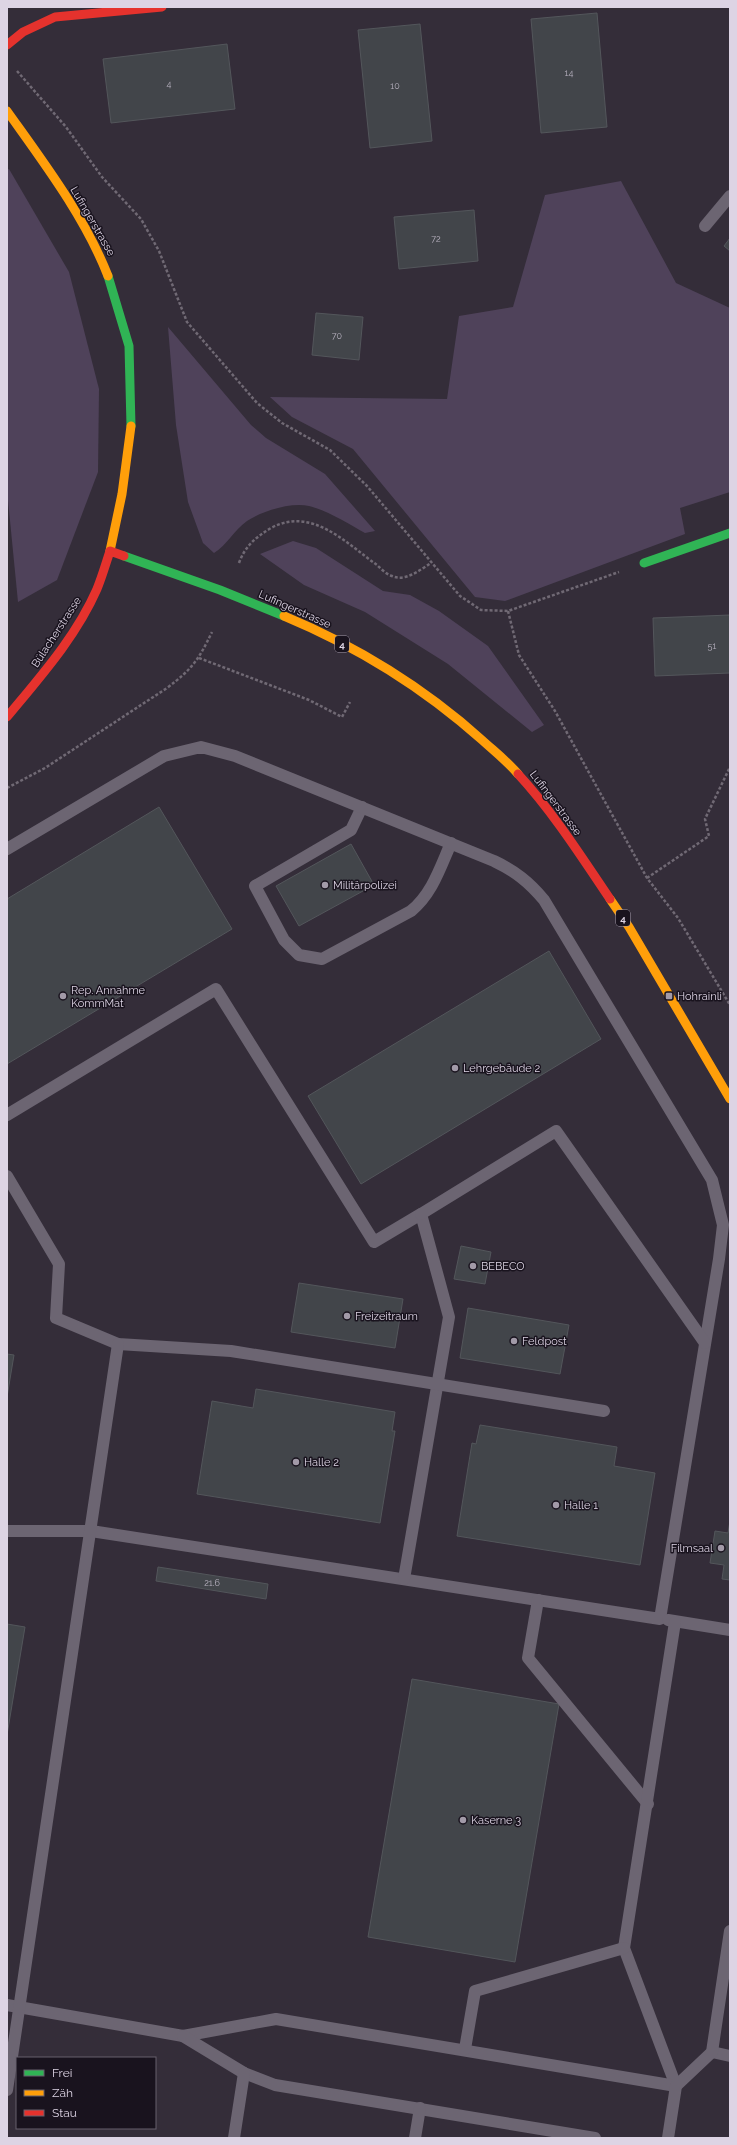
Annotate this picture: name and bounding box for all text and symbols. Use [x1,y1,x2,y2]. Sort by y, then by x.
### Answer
house number: 14 [565,68,573,78]
house number: 4 [167,79,172,89]
house number: 10 [390,81,400,91]
street label: Lufingerstrasse [67,184,118,259]
house number: 72 [431,234,441,244]
house number: 70 [332,331,343,341]
street label: Lufingerstrasse [257,588,334,631]
street label: Bülacherstrasse [29,594,84,670]
road number: 4 [335,636,349,652]
house number: 51 [708,641,717,651]
street label: Lufingerstrasse [527,768,585,839]
place label: Militärpolizei [333,879,397,892]
marker: Militärpolizei [320,880,330,890]
road number: 4 [616,910,630,926]
place label: Rep. Annahme KommMat [71,984,146,1010]
place label: Hohrainli [677,990,722,1003]
marker: Rep. Annahme KommMat [58,991,68,1001]
marker: Hohrainli [664,991,674,1001]
place label: Lehrgebäude 2 [463,1062,541,1075]
marker: Lehrgebäude 2 [450,1063,460,1073]
place label: BEBECO [481,1260,525,1273]
marker: BEBECO [468,1261,478,1271]
place label: Freizeitraum [355,1310,418,1323]
marker: Freizeitraum [342,1311,352,1321]
place label: Feldpost [522,1335,567,1348]
marker: Feldpost [509,1336,519,1346]
place label: Halle 2 [304,1456,339,1469]
marker: Halle 2 [291,1457,301,1467]
place label: Halle 1 [564,1499,598,1512]
marker: Halle 1 [551,1500,561,1510]
place label: Filmsaal [671,1542,713,1555]
marker: Filmsaal [716,1543,726,1553]
house number: 21.6 [204,1578,220,1588]
place label: Kaserne 3 [471,1814,521,1827]
marker: Kaserne 3 [458,1815,468,1825]
legend [16,2057,156,2129]
text: Frei [52,2066,72,2080]
text: Zäh [52,2086,73,2100]
text: Stau [52,2106,77,2120]

